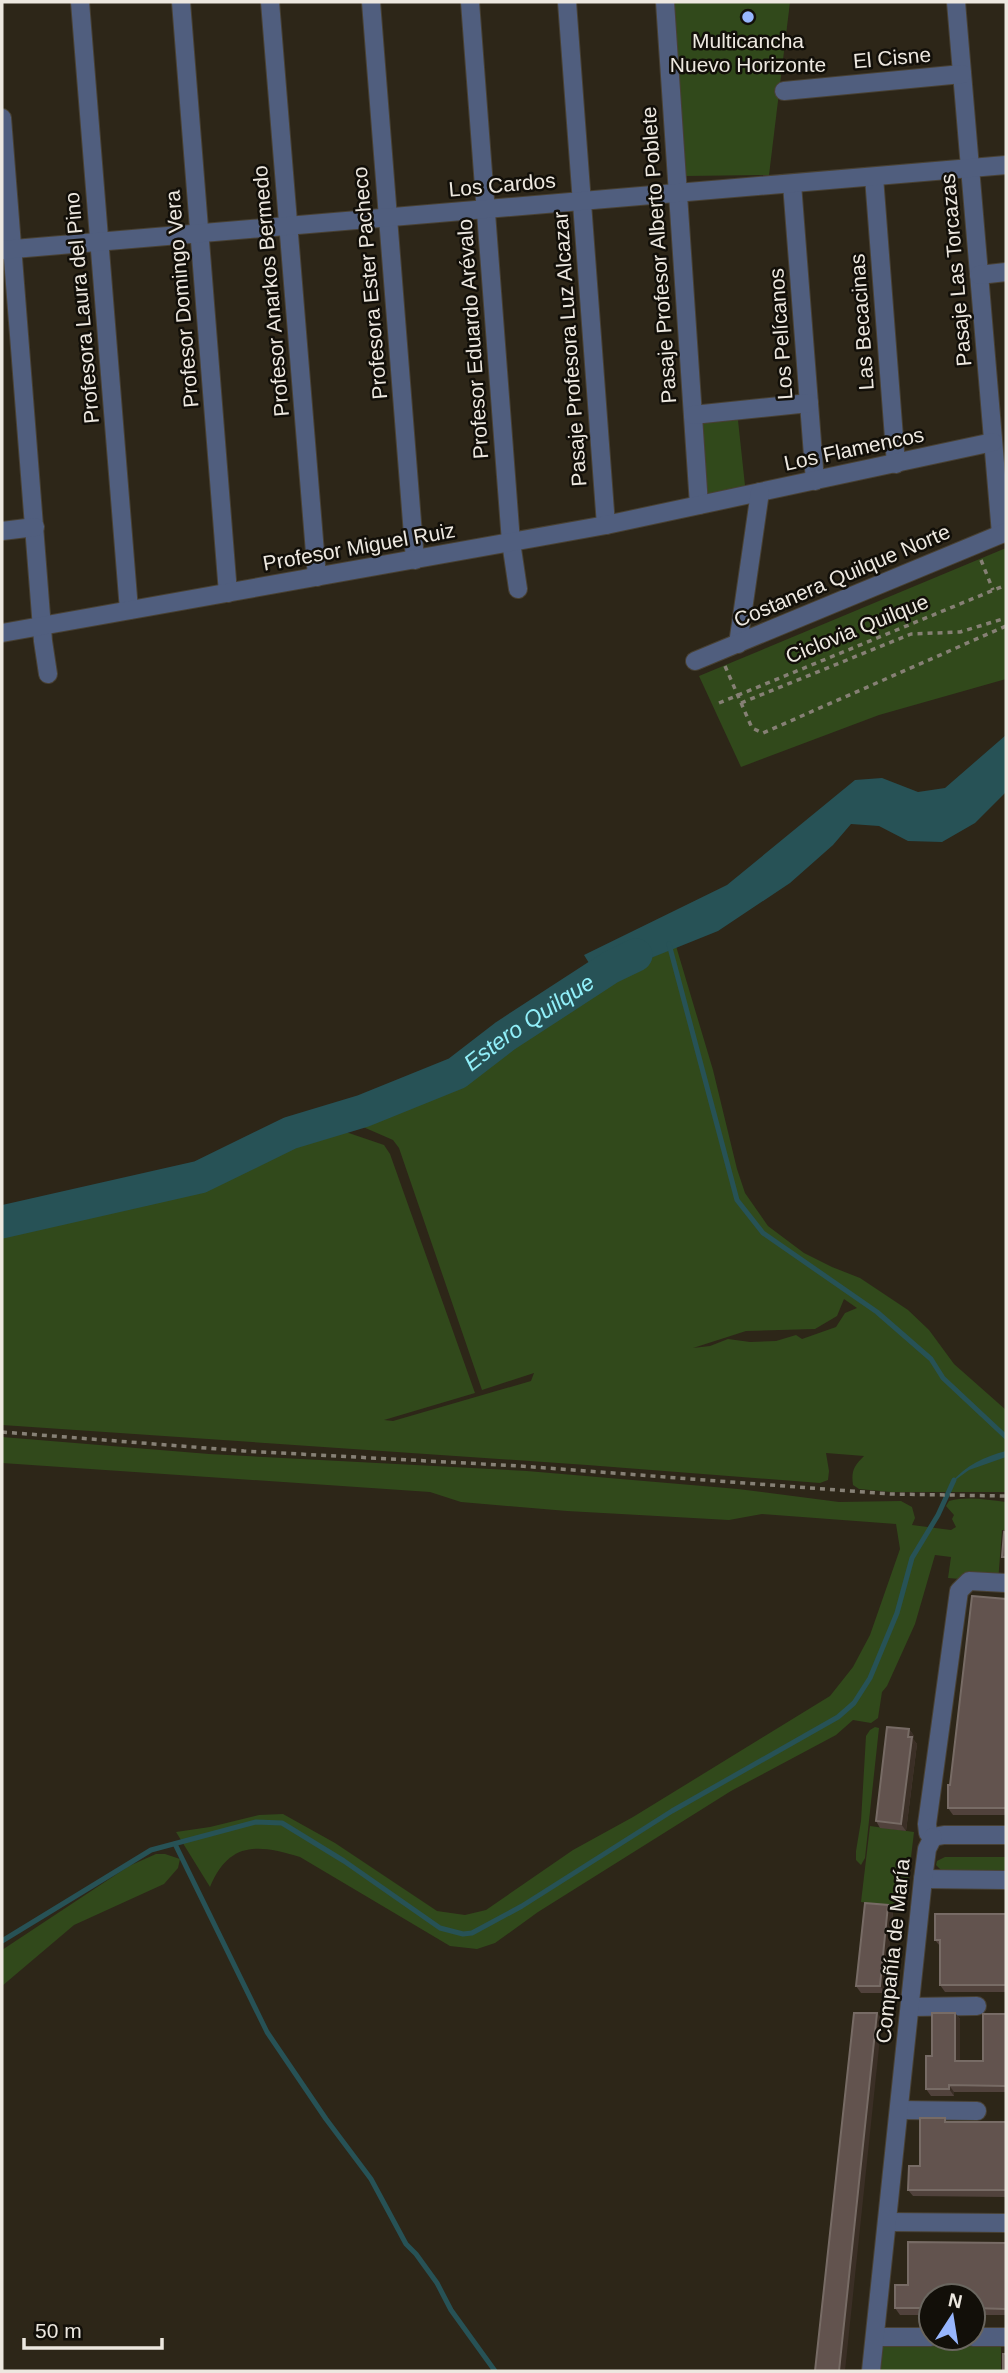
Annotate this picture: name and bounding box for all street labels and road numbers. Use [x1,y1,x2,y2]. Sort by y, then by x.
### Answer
street label: El Cisne [852,43,932,72]
street label: Pasaje Profesor Alberto Poblete [637,106,680,404]
street label: Profesor Anarkos Bermedo [248,164,293,418]
street label: Profesora Ester Pacheco [348,166,391,400]
street label: Los Cardos [447,168,556,201]
street label: Pasaje Las Torcazas [936,173,975,367]
street label: Profesor Domingo Vera [161,189,202,409]
street label: Profesora Laura del Pino [60,191,103,425]
street label: Pasaje Profesora Luz Alcazar [548,211,591,487]
street label: Profesor Eduardo Arévalo [453,218,492,460]
street label: Las Becacinas [845,253,878,391]
street label: Los Pelícanos [764,267,797,401]
street label: Los Flamencos [782,422,926,475]
street label: Profesor Miguel Ruiz [261,518,457,575]
street label: Costanera Quilque Norte [730,520,953,632]
street label: Ciclovia Quilque [782,589,931,668]
street label: Compañía de María [871,1857,914,2044]

